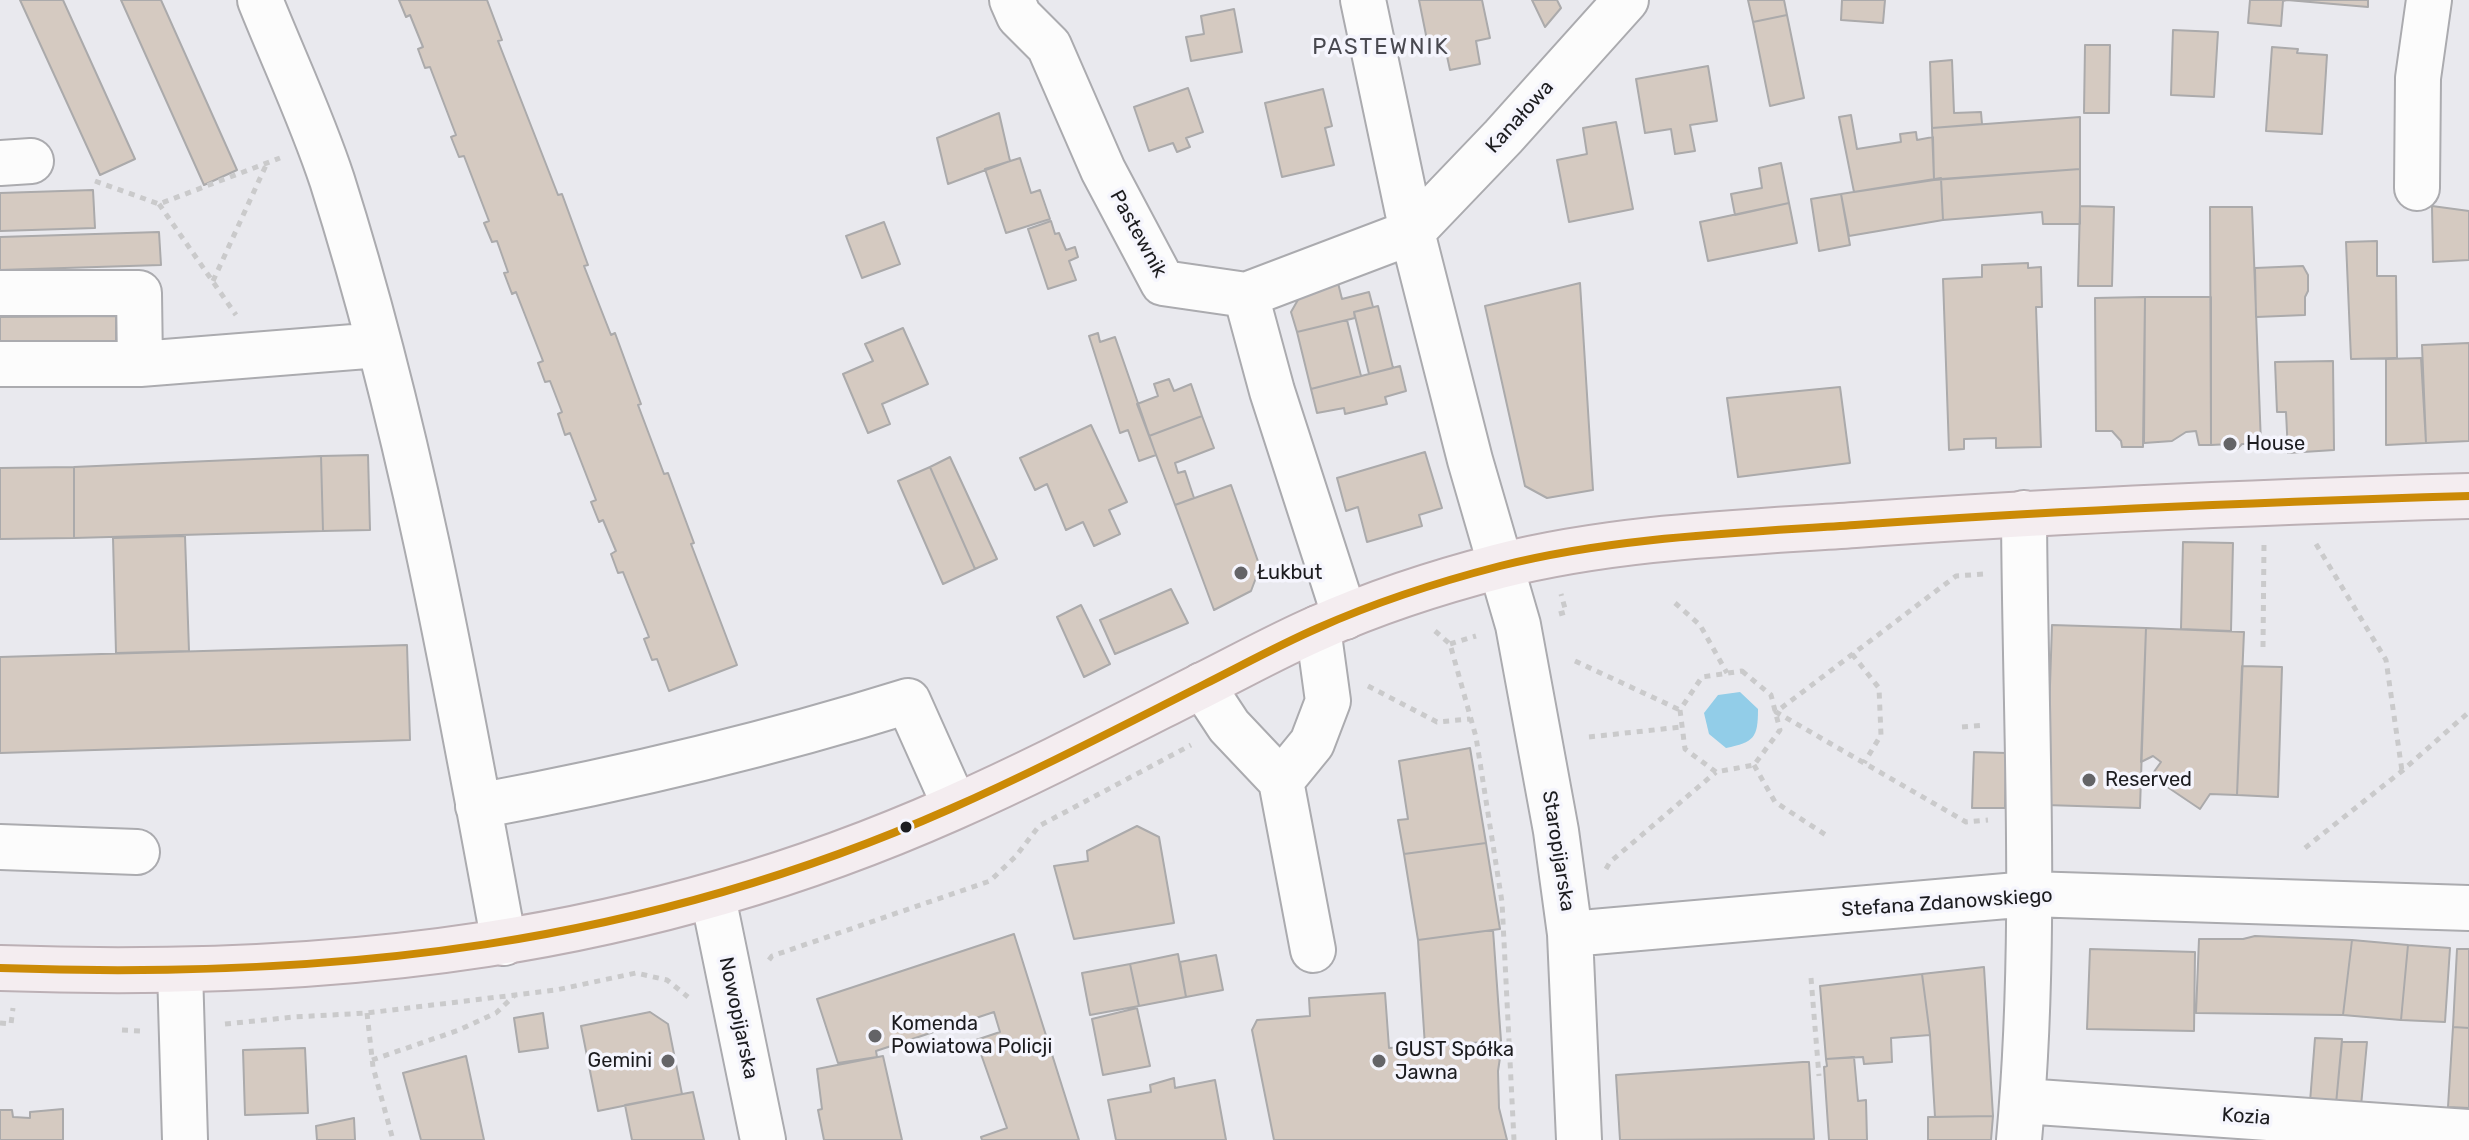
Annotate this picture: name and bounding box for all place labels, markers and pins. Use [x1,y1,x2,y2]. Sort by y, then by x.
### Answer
place label: House [2246,432,2305,456]
marker: House [2221,435,2239,453]
place label: Łukbut [1257,561,1322,585]
marker: Łukbut [1232,564,1250,582]
place label: Reserved [2105,768,2192,792]
marker: Reserved [2080,771,2098,789]
unlabelled marker [898,819,914,835]
place label: Komenda Powiatowa Policji [891,1012,1052,1059]
marker: Komenda Powiatowa Policji [866,1027,884,1045]
place label: GUST Spółka Jawna [1395,1038,1514,1085]
place label: Gemini [588,1049,652,1073]
marker: Gemini [659,1052,677,1070]
marker: GUST Spółka Jawna [1370,1052,1388,1070]

